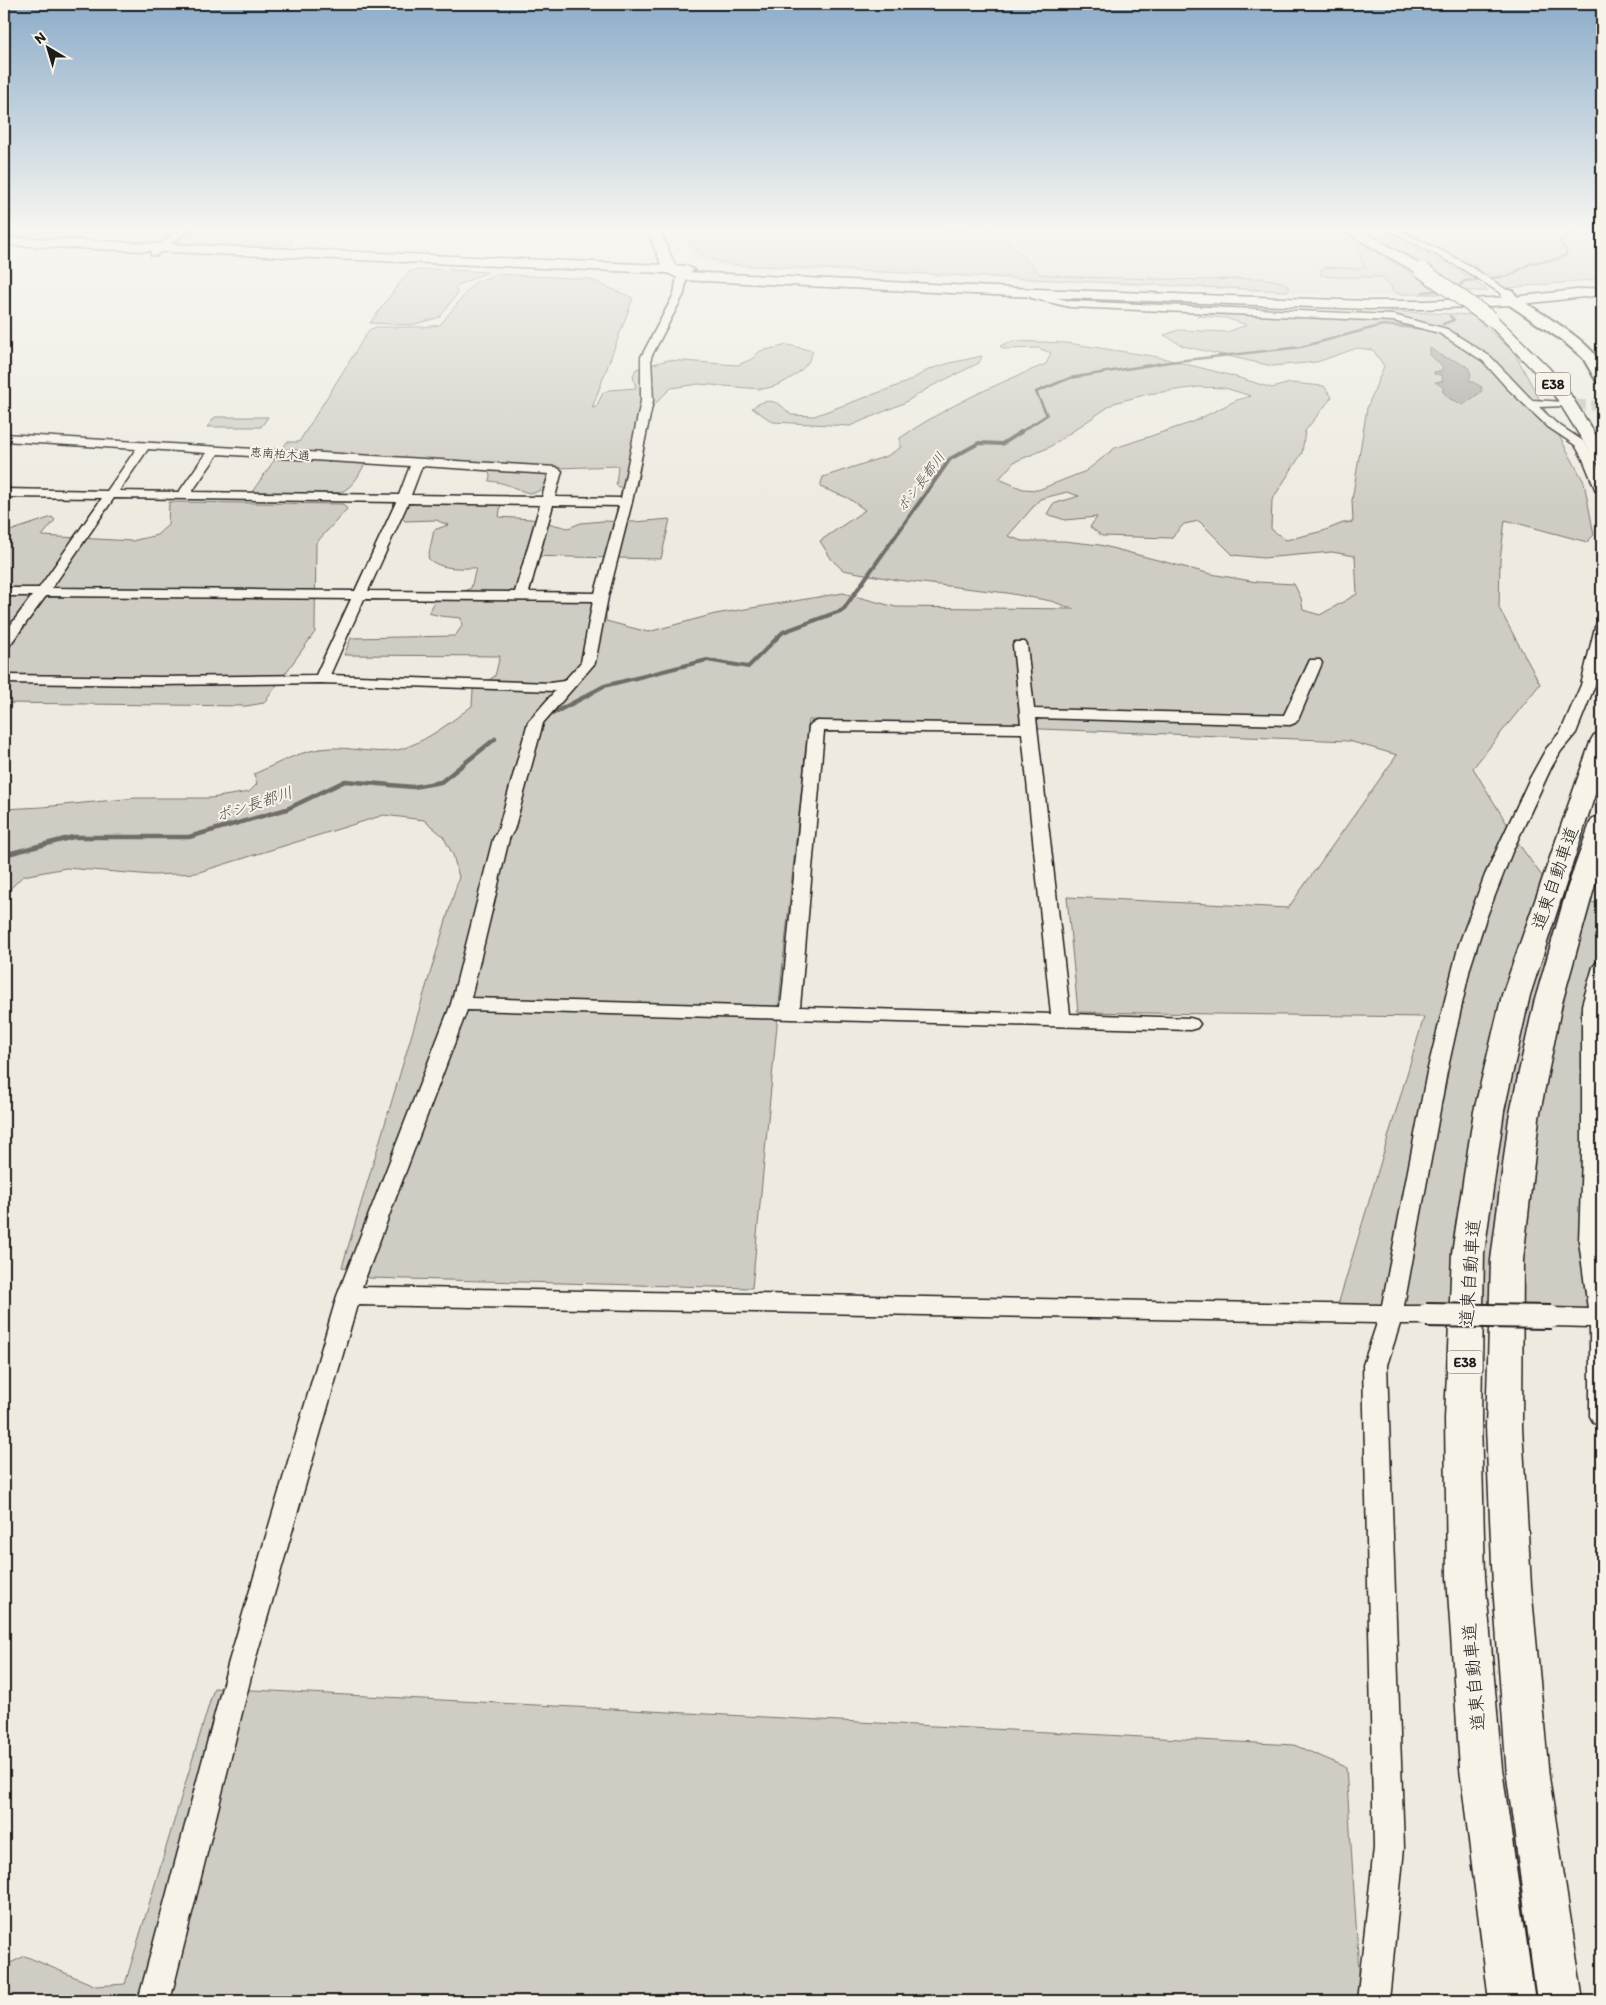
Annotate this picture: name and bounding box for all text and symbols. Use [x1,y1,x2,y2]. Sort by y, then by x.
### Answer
north arrow [22,22,72,72]
text: N [31,29,49,48]
road number: E38 [1536,372,1570,396]
street label: 恵南柏木通 [250,445,310,463]
water label: ポシ長都川 [893,449,949,515]
water label: ポシ長都川 [213,783,295,825]
street label: 道東自動車道 [1527,823,1583,933]
street label: 道東自動車道 [1455,1218,1485,1328]
road number: E38 [1448,1350,1482,1374]
street label: 道東自動車道 [1458,1622,1490,1732]

